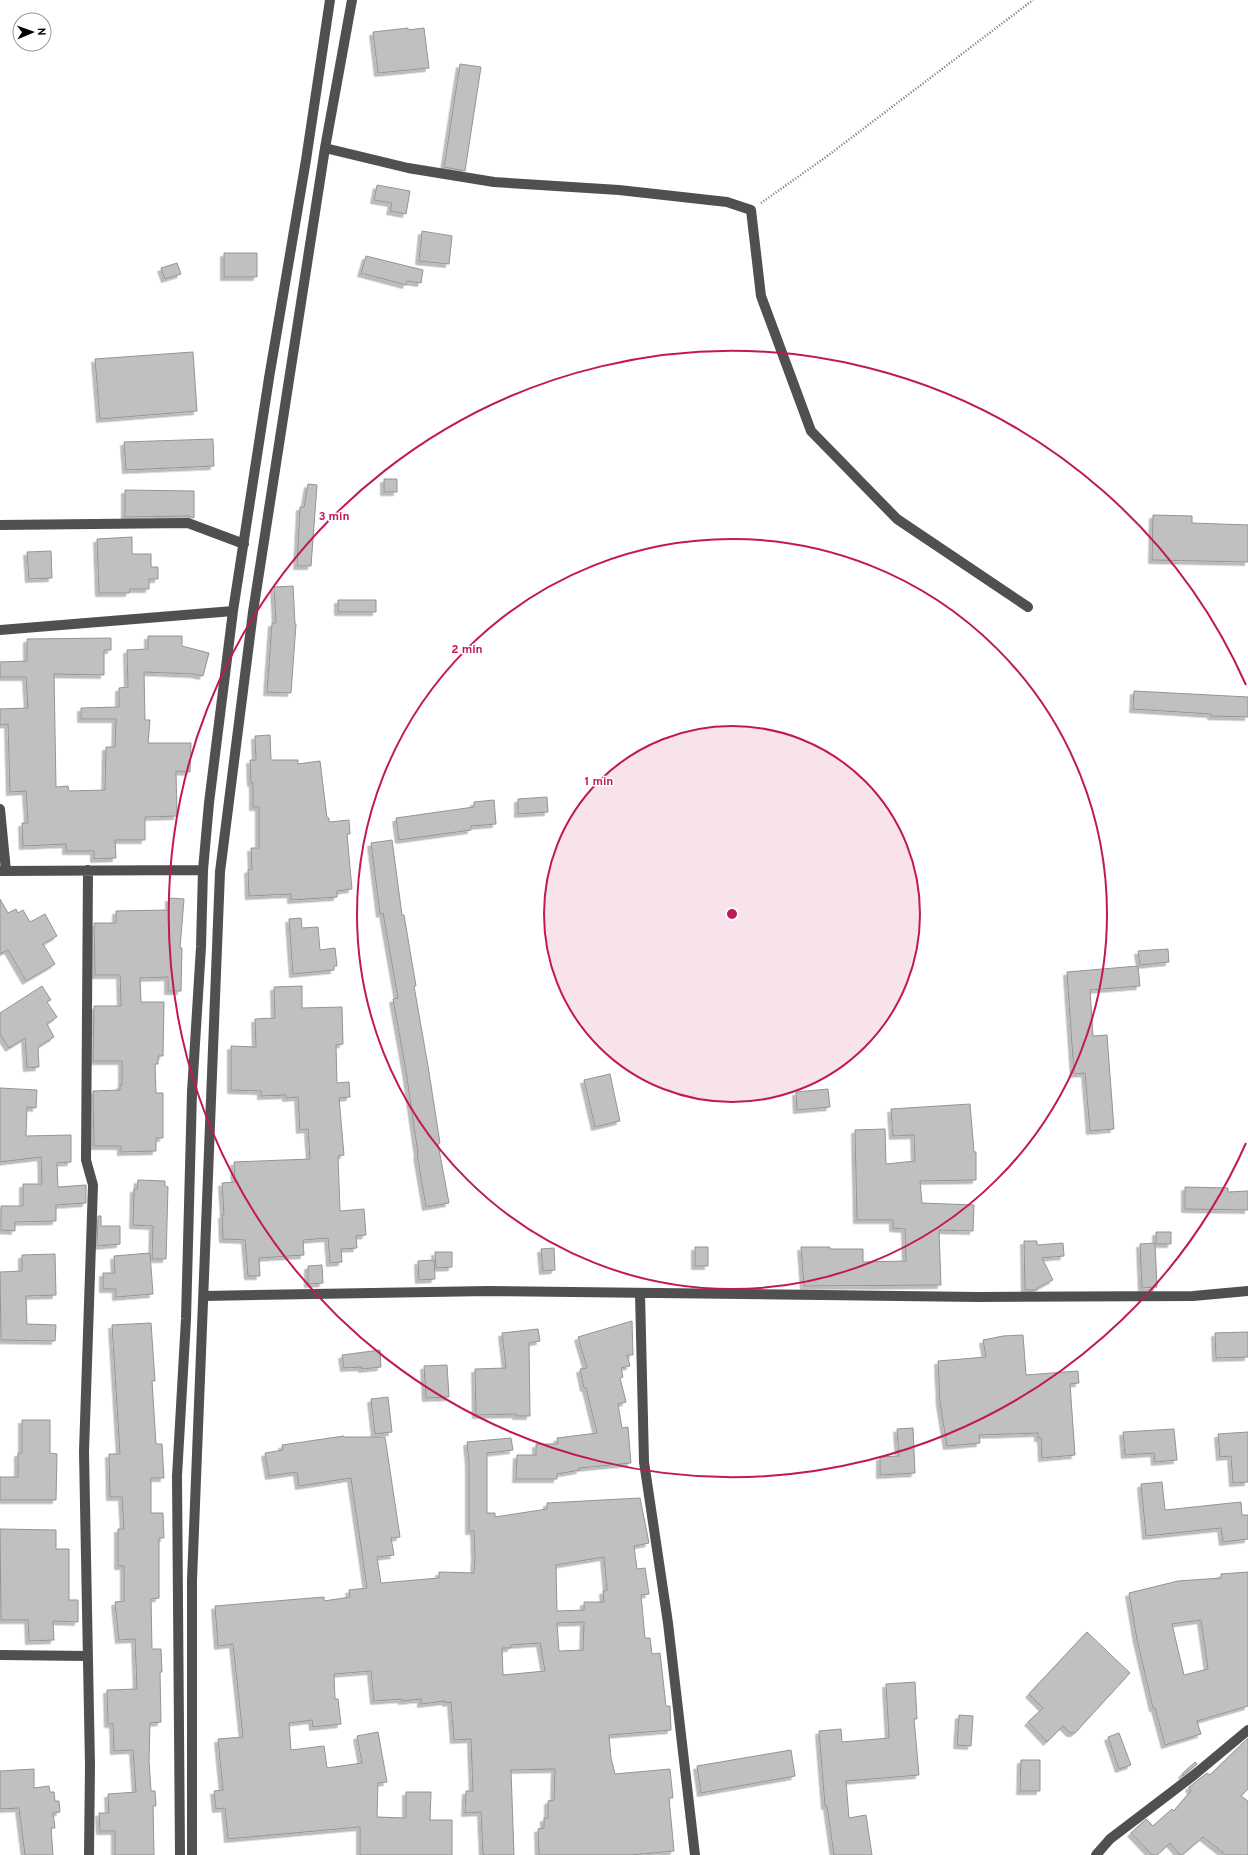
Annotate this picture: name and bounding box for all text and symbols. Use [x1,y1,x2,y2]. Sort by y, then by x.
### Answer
north arrow [12,12,52,52]
text: N [34,27,48,36]
text: 3 min [318,509,350,525]
text: 2 min [451,642,483,658]
text: 1 min [585,774,613,790]
centre of rings [725,907,739,921]

